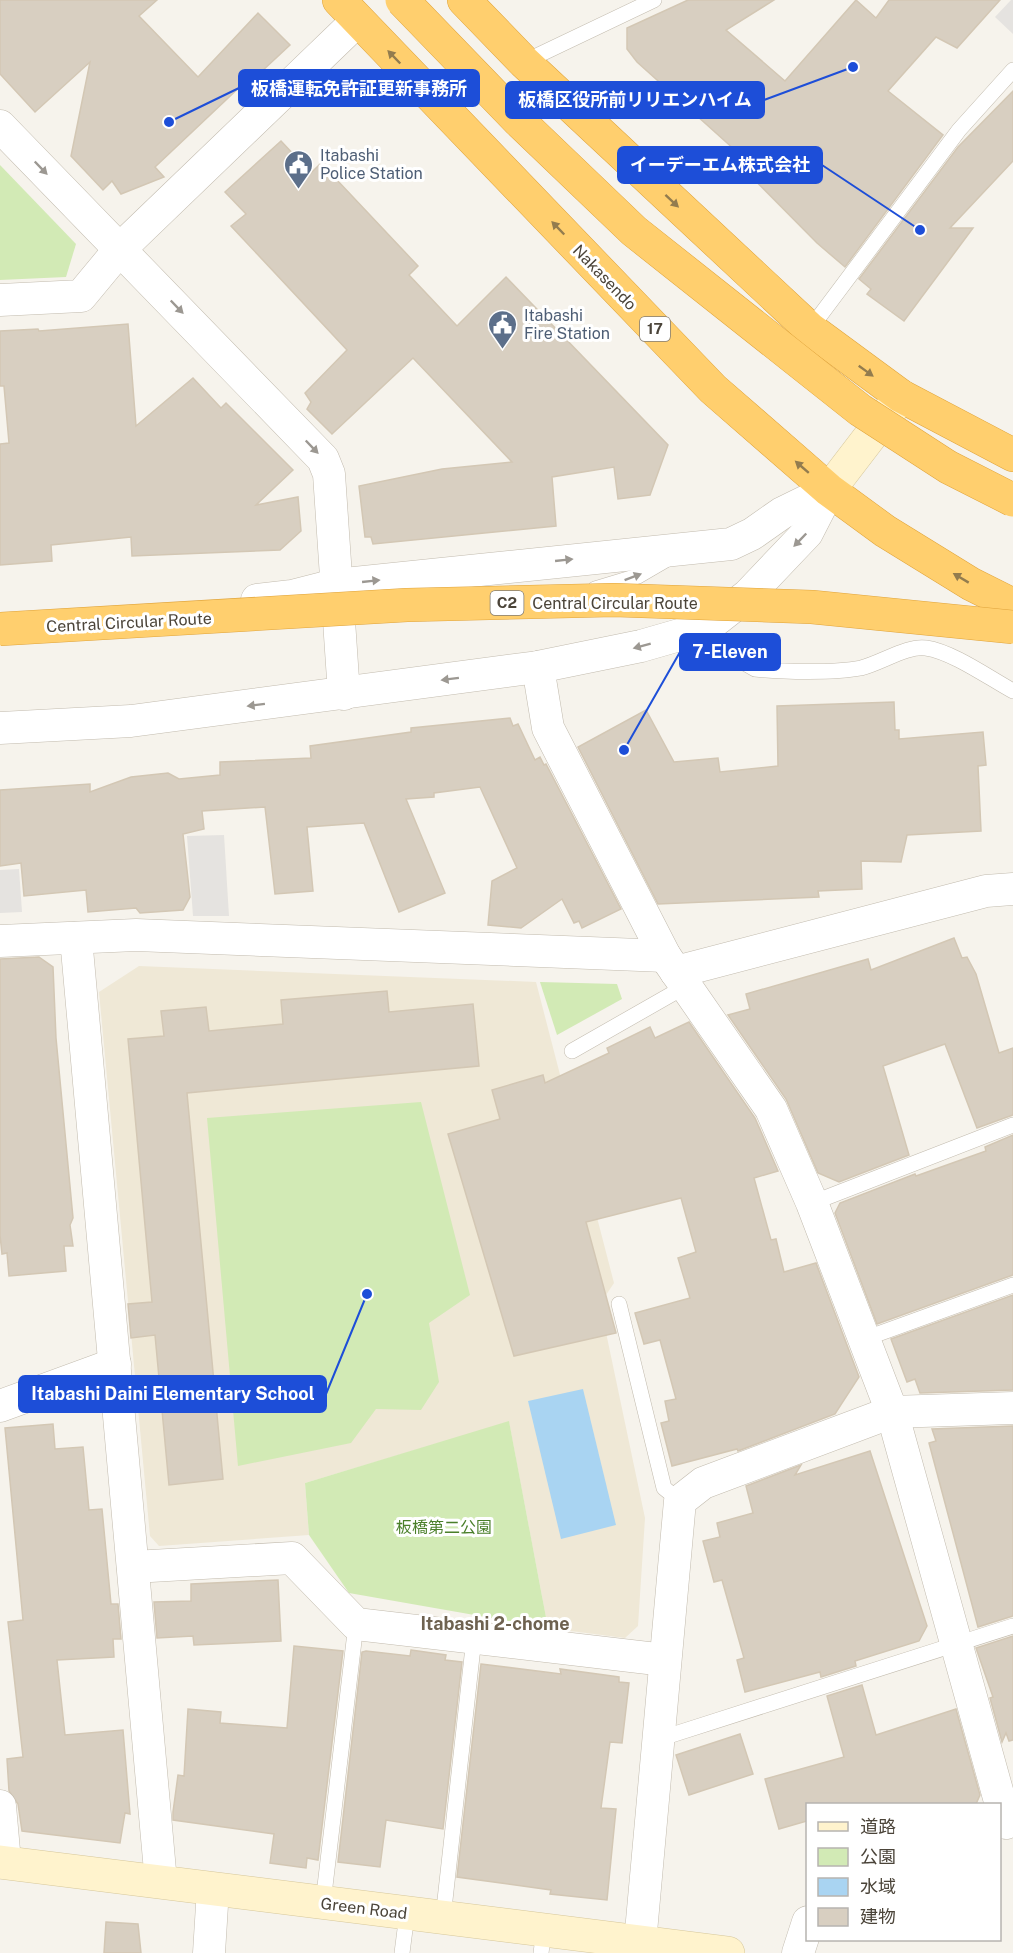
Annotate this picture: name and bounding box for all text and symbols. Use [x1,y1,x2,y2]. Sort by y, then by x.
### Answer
one-way arrow [387,50,401,64]
callout: 板橋運転免許証更新事務所 [239,70,479,106]
text: 板橋運転免許証更新事務所 [251,78,467,99]
callout: 板橋区役所前リリエンハイム [506,82,764,118]
text: 板橋区役所前リリエンハイム [518,89,752,110]
place label: Itabashi Police Station [320,146,423,183]
callout: イーデーエム株式会社 [618,147,822,183]
public building icon: Itabashi Police Station [283,148,315,190]
text: イーデーエム株式会社 [630,154,810,175]
one-way arrow [34,160,48,175]
one-way arrow [664,194,679,208]
one-way arrow [551,221,565,235]
street label: Nakasendo [569,241,640,314]
one-way arrow [169,300,183,314]
place label: Itabashi Fire Station [524,306,610,343]
public building icon: Itabashi Fire Station [487,308,519,350]
road number: 17 [640,317,670,341]
one-way arrow [858,364,874,377]
one-way arrow [305,440,319,454]
one-way arrow [795,461,810,474]
one-way arrow [793,533,807,547]
one-way arrow [555,555,574,564]
one-way arrow [624,571,642,581]
one-way arrow [953,573,969,584]
one-way arrow [361,576,380,586]
road number: C2 [490,591,524,615]
street label: Central Circular Route [532,594,698,613]
street label: Central Circular Route [46,609,212,636]
callout: 7-Eleven [680,634,780,670]
one-way arrow [632,641,651,651]
text: 7-Eleven [692,641,768,662]
one-way arrow [440,674,459,683]
one-way arrow [247,700,266,710]
callout: Itabashi Daini Elementary School [19,1376,326,1412]
text: Itabashi Daini Elementary School [31,1383,315,1404]
park label: 板橋第二公園 [396,1518,492,1537]
district label: Itabashi 2-chome [420,1613,570,1634]
legend [806,1803,1001,1941]
text: 道路 [860,1816,896,1837]
text: 公園 [860,1846,896,1867]
text: 水域 [860,1876,896,1897]
street label: Green Road [320,1894,408,1923]
text: 建物 [860,1906,896,1927]

